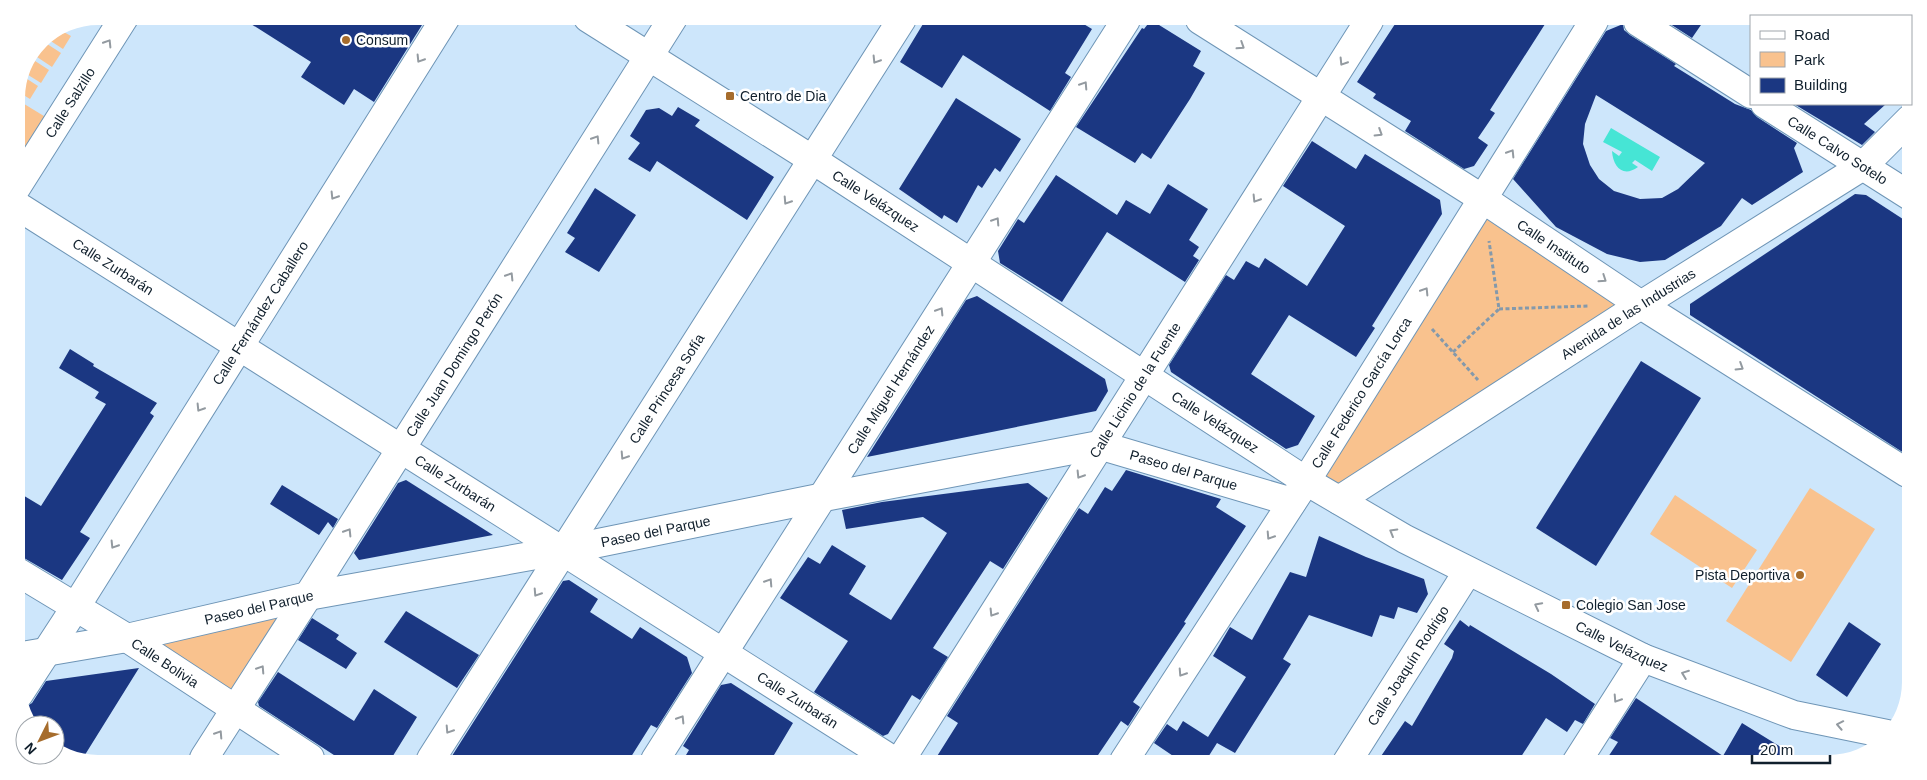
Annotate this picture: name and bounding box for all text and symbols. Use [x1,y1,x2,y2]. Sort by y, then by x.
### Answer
legend [1750,15,1912,105]
text: Road [1794,26,1830,43]
place label: Consum [356,32,408,48]
marker: Consum [340,34,352,46]
one-way arrow [102,40,111,49]
one-way arrow [1236,40,1245,50]
text: Park [1794,51,1825,68]
one-way arrow [417,53,427,62]
one-way arrow [872,55,882,64]
one-way arrow [1340,56,1349,65]
street label: Calle Salzillo [42,64,98,141]
text: Building [1794,76,1847,93]
one-way arrow [1078,81,1087,90]
place label: Centro de Dia [740,88,827,104]
marker: Centro de Dia [724,90,736,102]
street label: Calle Calvo Sotelo [1785,112,1891,188]
one-way arrow [1373,127,1382,137]
one-way arrow [590,135,600,144]
one-way arrow [1505,150,1515,159]
street label: Calle Velázquez [829,167,922,235]
one-way arrow [330,191,340,200]
one-way arrow [1253,193,1262,203]
one-way arrow [784,196,793,205]
street label: Calle Instituto [1514,216,1594,277]
one-way arrow [990,218,999,227]
street label: Calle Zurbarán [70,235,157,298]
street label: Calle Fernández Caballero [209,238,311,388]
street label: Avenida de las Industrias [1558,265,1698,362]
one-way arrow [503,273,513,282]
one-way arrow [1597,273,1607,282]
one-way arrow [1419,288,1428,297]
street label: Calle Juan Domingo Perón [403,290,506,440]
one-way arrow [933,307,943,316]
street label: Calle Federico García Lorca [1308,314,1415,471]
street label: Calle Licinio de la Fuente [1086,319,1184,461]
street label: Calle Miguel Hernández [844,322,938,457]
street label: Calle Princesa Sofía [626,331,708,447]
one-way arrow [1734,361,1743,370]
street label: Calle Velázquez [1169,388,1262,456]
one-way arrow [197,402,207,411]
street label: Paseo del Parque [1128,447,1240,494]
one-way arrow [621,451,630,460]
street label: Calle Zurbarán [412,452,499,515]
one-way arrow [1076,470,1086,479]
street label: Paseo del Parque [599,512,712,550]
one-way arrow [342,529,352,538]
one-way arrow [1390,529,1399,539]
one-way arrow [1267,531,1276,540]
one-way arrow [111,540,121,549]
place label: Pista Deportiva [1695,567,1790,583]
marker: Pista Deportiva [1794,569,1806,581]
one-way arrow [763,578,772,587]
street label: Paseo del Parque [203,587,315,628]
one-way arrow [533,588,543,597]
place label: Colegio San Jose [1576,597,1686,613]
marker: Colegio San Jose [1560,599,1572,611]
one-way arrow [1534,602,1543,612]
street label: Calle Joaquín Rodrigo [1364,603,1452,729]
one-way arrow [990,607,999,617]
street label: Calle Velázquez [1573,618,1670,675]
street label: Calle Bolivia [128,635,202,691]
one-way arrow [255,666,264,675]
one-way arrow [1178,667,1188,676]
street label: Calle Zurbarán [754,668,841,731]
one-way arrow [1682,670,1690,680]
one-way arrow [1613,694,1623,703]
north arrow [15,715,65,765]
one-way arrow [675,715,685,724]
one-way arrow [1835,720,1844,730]
one-way arrow [446,724,455,734]
one-way arrow [213,731,222,740]
scale bar [1752,732,1830,764]
text: N [21,740,40,758]
text: 20 m [1760,741,1793,758]

